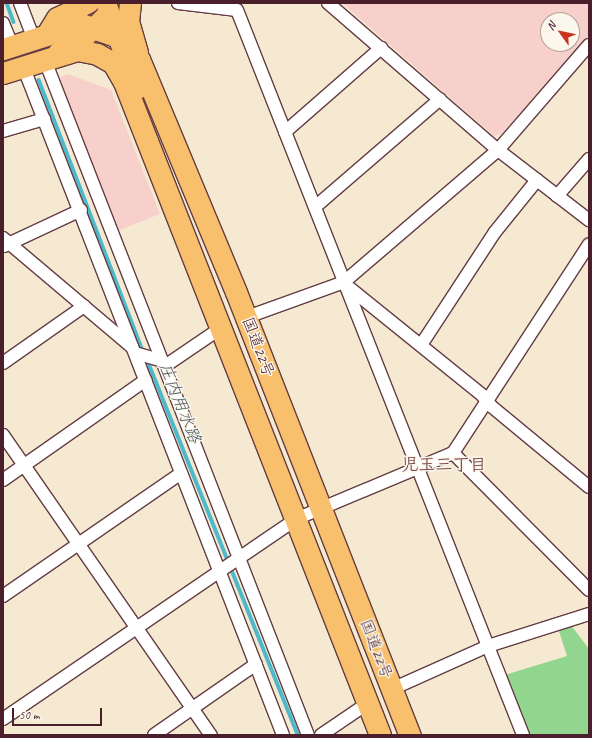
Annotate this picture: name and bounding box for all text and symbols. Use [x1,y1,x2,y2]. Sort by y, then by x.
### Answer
north arrow [540,12,580,52]
text: N [543,19,559,33]
street label: 国道22号 [238,314,278,380]
water label: 庄内用水路 [155,360,205,446]
district label: 児玉三丁目 [402,455,486,475]
street label: 国道22号 [356,616,396,682]
scale bar [14,700,104,726]
text: 50 m [19,707,39,723]

